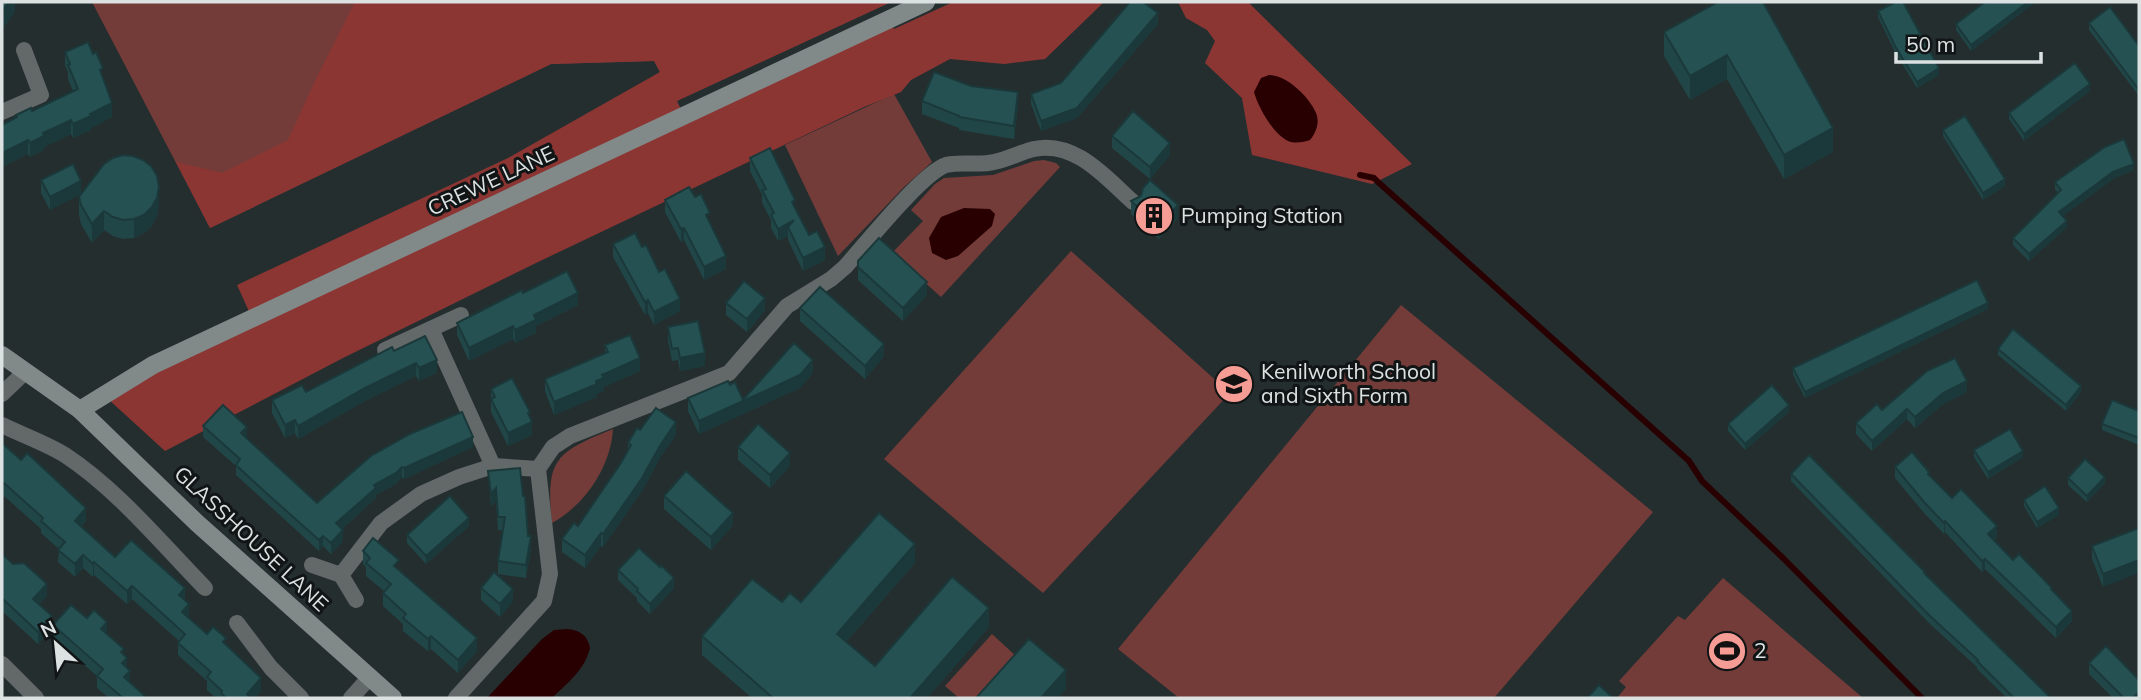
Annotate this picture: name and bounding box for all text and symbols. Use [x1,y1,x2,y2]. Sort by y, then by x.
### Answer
scale bar [1896,21,2041,65]
text: 50 m [1906,31,1955,57]
street label: CREWE LANE [423,139,558,221]
building icon: Pumping Station [1133,195,1175,237]
place label: Pumping Station [1181,202,1343,228]
place label: Kenilworth School and Sixth Form [1261,358,1436,408]
school or university icon: Kenilworth School and Sixth Form [1213,363,1255,405]
street label: GLASSHOUSE LANE [169,460,334,616]
north arrow [21,609,91,679]
text: N [36,615,60,643]
sports icon: 2 [1706,630,1748,672]
place label: 2 [1754,637,1767,663]

